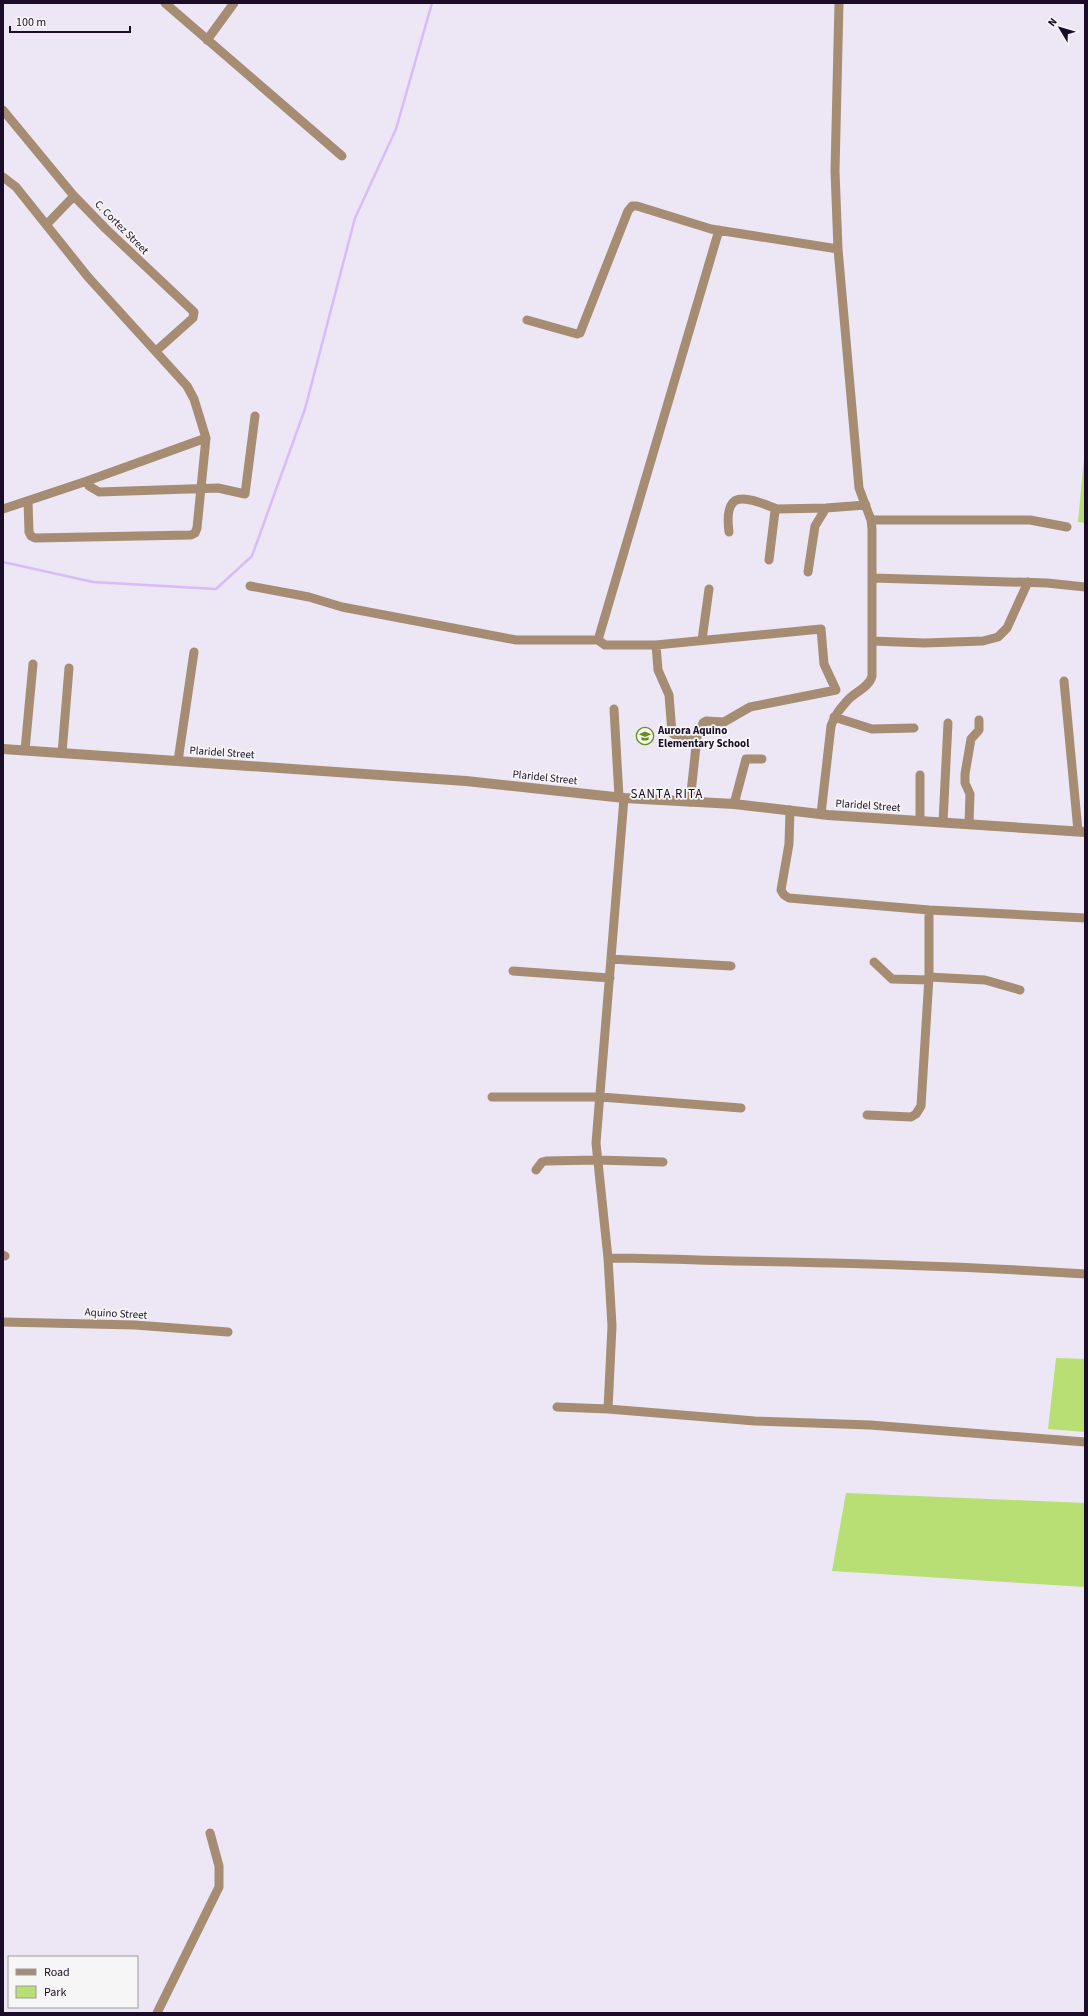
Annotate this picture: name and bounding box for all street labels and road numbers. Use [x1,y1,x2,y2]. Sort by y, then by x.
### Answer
street label: C. Cortez Street [91,197,152,258]
street label: Plaridel Street [189,743,255,762]
street label: Plaridel Street [512,767,578,788]
street label: Plaridel Street [835,796,901,815]
street label: Aquino Street [84,1304,148,1323]

